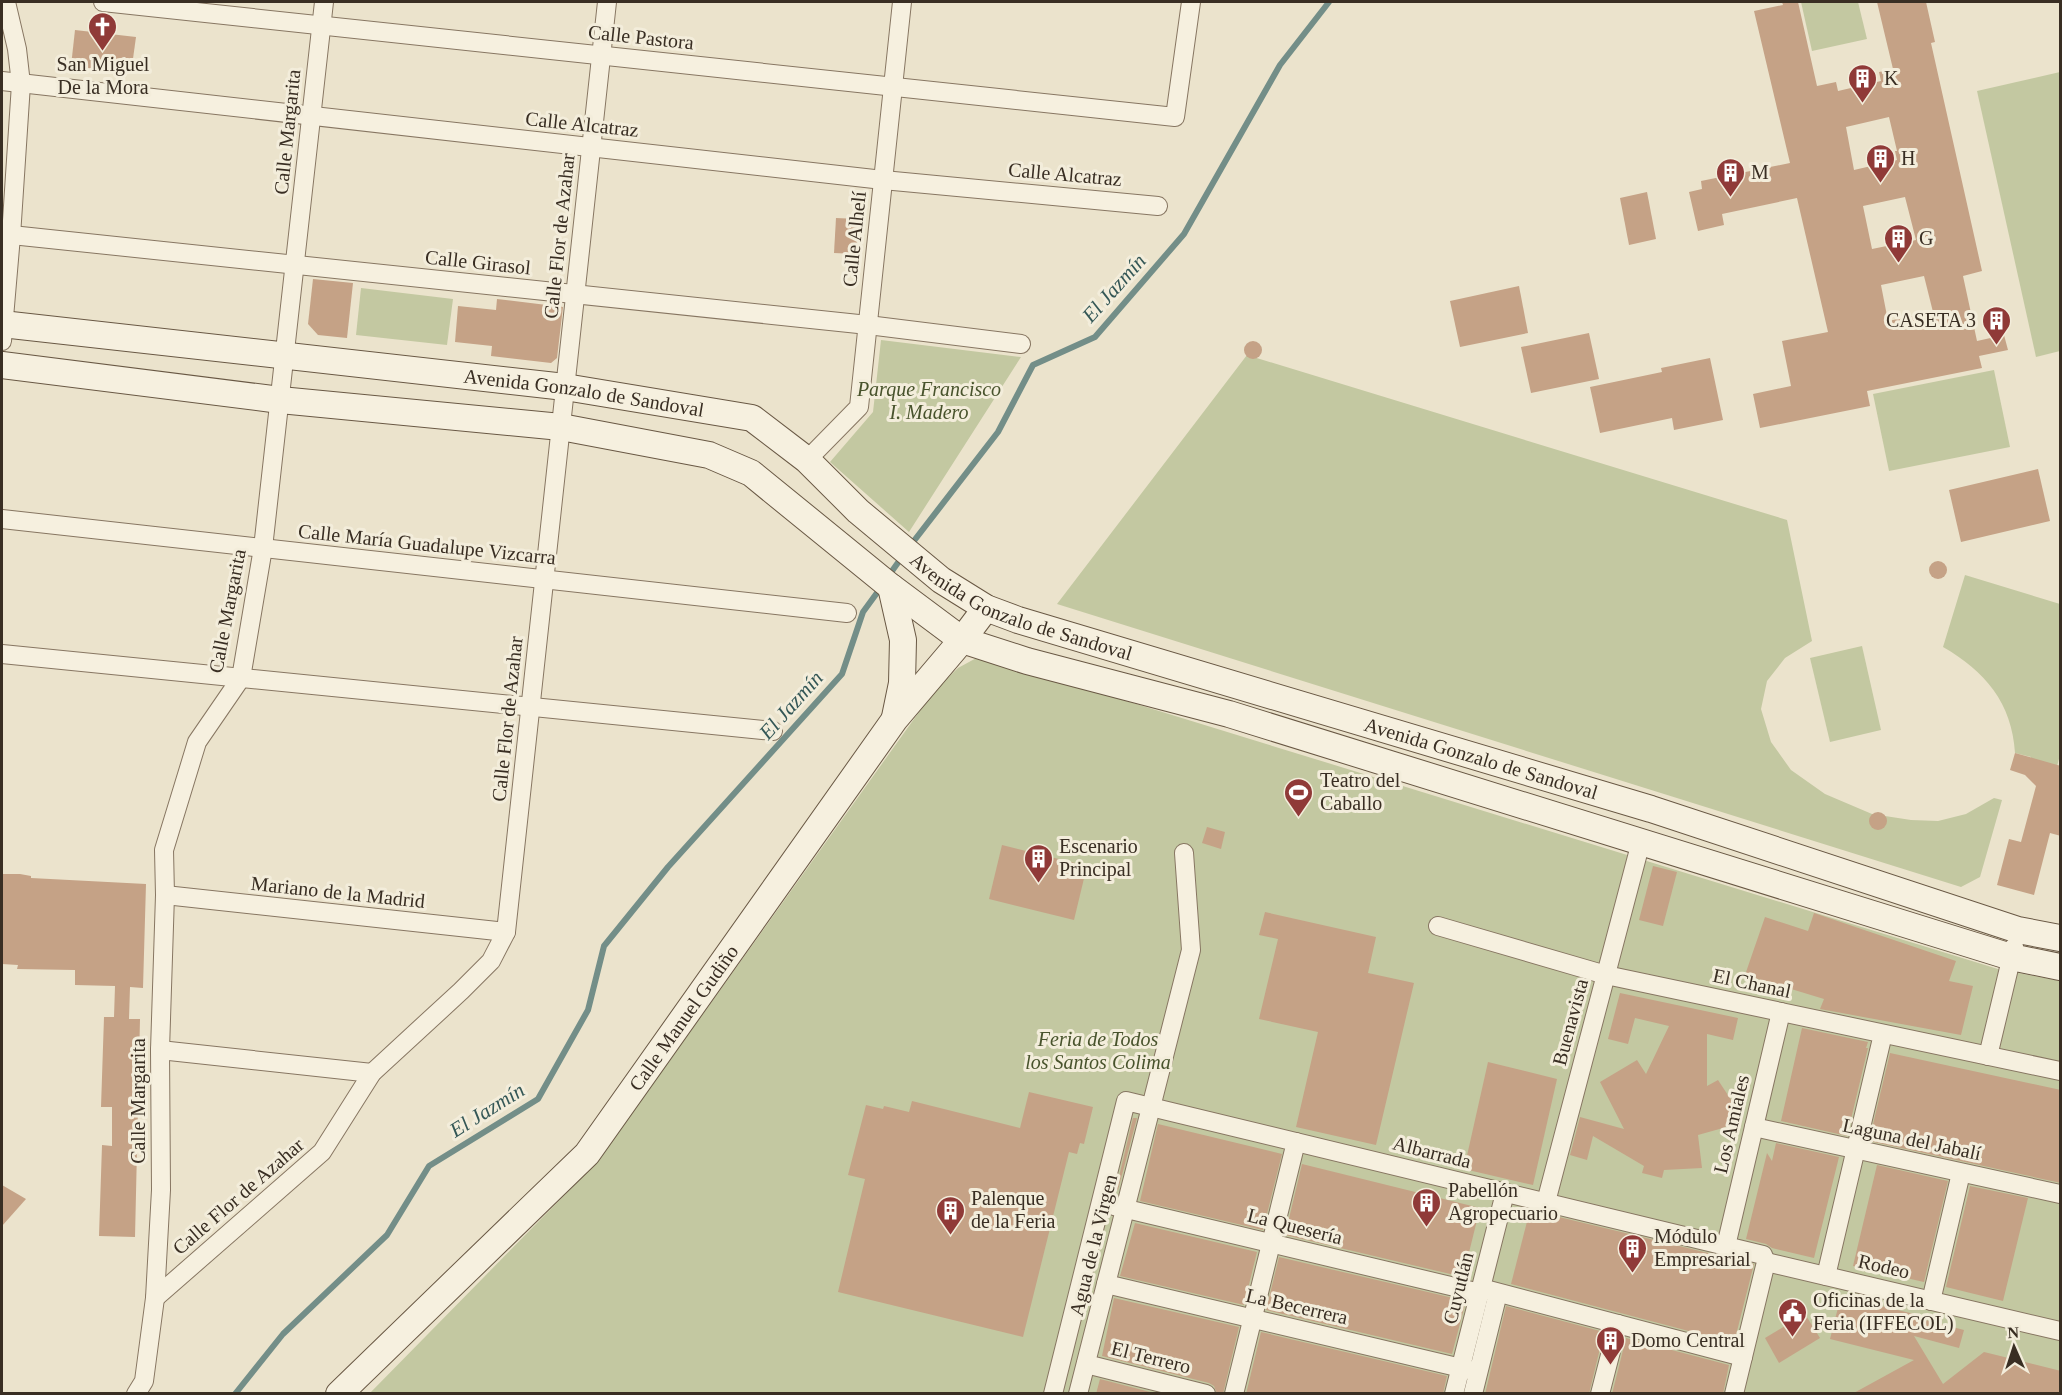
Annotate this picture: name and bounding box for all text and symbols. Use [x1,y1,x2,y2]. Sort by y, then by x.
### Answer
church icon: San Miguel De la Mora [87,10,119,52]
street label: Calle Pastora [587,21,695,53]
place label: San Miguel De la Mora [57,53,150,98]
building icon: K [1847,62,1879,104]
place label: K [1884,67,1899,89]
street label: Calle Margarita [269,68,306,196]
street label: Calle Alcatraz [524,107,640,141]
building icon: H [1864,142,1896,184]
place label: H [1901,147,1915,169]
street label: Calle Flor de Azahar [539,152,579,320]
building icon: M [1714,156,1746,198]
street label: Calle Alcatraz [1007,158,1123,190]
place label: M [1751,161,1769,183]
street label: Calle Alhelí [838,190,870,288]
building icon: G [1882,222,1914,264]
place label: G [1919,227,1933,249]
street label: Calle Girasol [424,246,532,279]
water label: El Jazmín [1077,249,1151,328]
building icon: CASETA 3 [1981,304,2013,346]
place label: CASETA 3 [1886,309,1976,331]
street label: Avenida Gonzalo de Sandoval [463,365,706,421]
park label: Parque Francisco I. Madero [856,378,1001,423]
street label: Calle María Guadalupe Vizcarra [297,520,557,569]
street label: Calle Margarita [204,547,251,675]
street label: Avenida Gonzalo de Sandoval [906,548,1135,665]
street label: Calle Flor de Azahar [487,635,527,803]
water label: El Jazmín [754,666,828,745]
street label: Avenida Gonzalo de Sandoval [1362,713,1601,804]
place label: Teatro del Caballo [1320,769,1401,814]
sports icon: Teatro del Caballo [1283,776,1315,818]
place label: Escenario Principal [1059,835,1138,881]
building icon: Escenario Principal [1022,842,1054,884]
street label: Mariano de la Madrid [250,872,426,912]
street label: Calle Manuel Gudiño [624,941,743,1095]
street label: El Chanal [1711,964,1794,1002]
street label: Buenavista [1548,976,1592,1068]
park label: Feria de Todos los Santos Colima [1025,1028,1171,1073]
street label: Calle Margarita [127,1038,150,1164]
street label: Los Amiales [1709,1072,1753,1175]
water label: El Jazmín [444,1078,529,1143]
street label: Laguna del Jabalí [1841,1114,1984,1165]
street label: Albarrada [1391,1132,1474,1172]
street label: Calle Flor de Azahar [168,1133,308,1259]
street label: Agua de la Virgen [1065,1172,1122,1318]
place label: Pabellón Agropecuario [1448,1179,1558,1225]
building icon: Pabellón Agropecuario [1411,1186,1443,1228]
place label: Palenque de la Feria [971,1187,1056,1232]
building icon: Palenque de la Feria [934,1194,966,1236]
street label: La Quesería [1245,1204,1345,1248]
place label: Módulo Empresarial [1654,1225,1751,1271]
building icon: Módulo Empresarial [1617,1232,1649,1274]
street label: Rodeo [1856,1249,1912,1283]
street label: Cuyutlán [1438,1250,1479,1326]
street label: La Becerrera [1244,1284,1350,1328]
place label: Oficinas de la Feria (IFFECOL) [1813,1289,1954,1335]
public building icon: Oficinas de la Feria (IFFECOL) [1776,1296,1808,1338]
north arrow [1984,1317,2044,1377]
building icon: Domo Central [1594,1324,1626,1366]
text: N [2007,1324,2020,1341]
place label: Domo Central [1631,1329,1745,1351]
street label: El Terrero [1109,1337,1193,1377]

